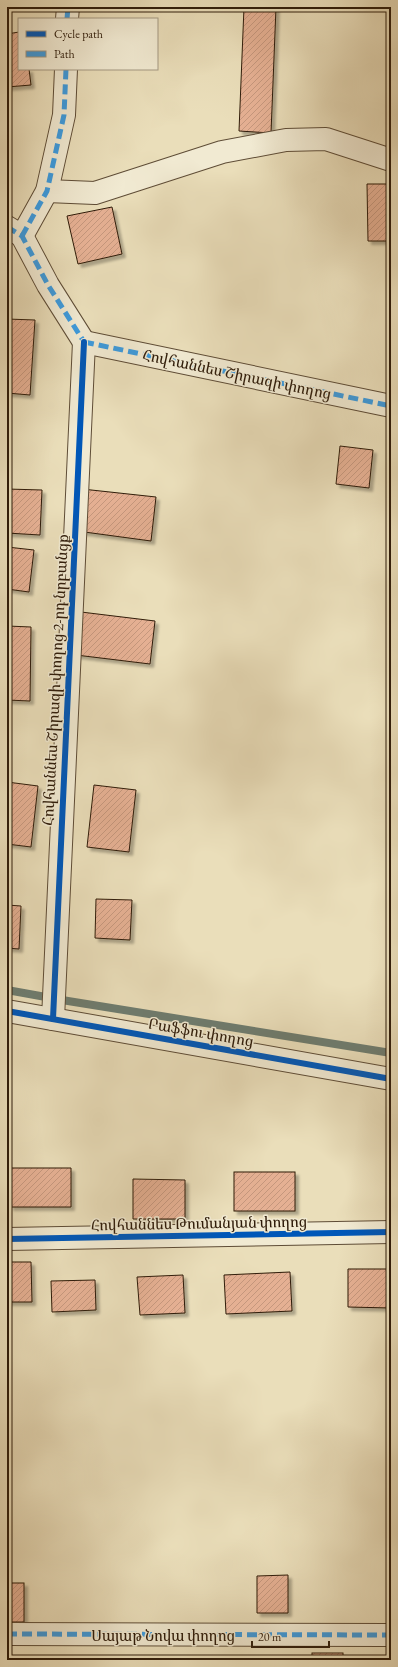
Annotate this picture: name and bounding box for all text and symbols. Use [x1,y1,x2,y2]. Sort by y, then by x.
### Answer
legend [18,18,158,70]
text: Cycle path [54,26,103,42]
text: Path [54,46,75,62]
street label: Հովհաննես Շիրազի փողոց [141,345,333,403]
street label: Հովհաննես Շիրազի փողոց 2-րդ նրբանցք [38,534,72,826]
street label: Րաֆֆու փողոց [147,1013,255,1051]
street label: Հովհաննես Թումանյան փողոց [91,1212,307,1234]
scale bar [252,1623,329,1649]
street label: Սայաթ Նովա փողոց [91,1626,235,1645]
text: 20 m [258,1629,282,1645]

